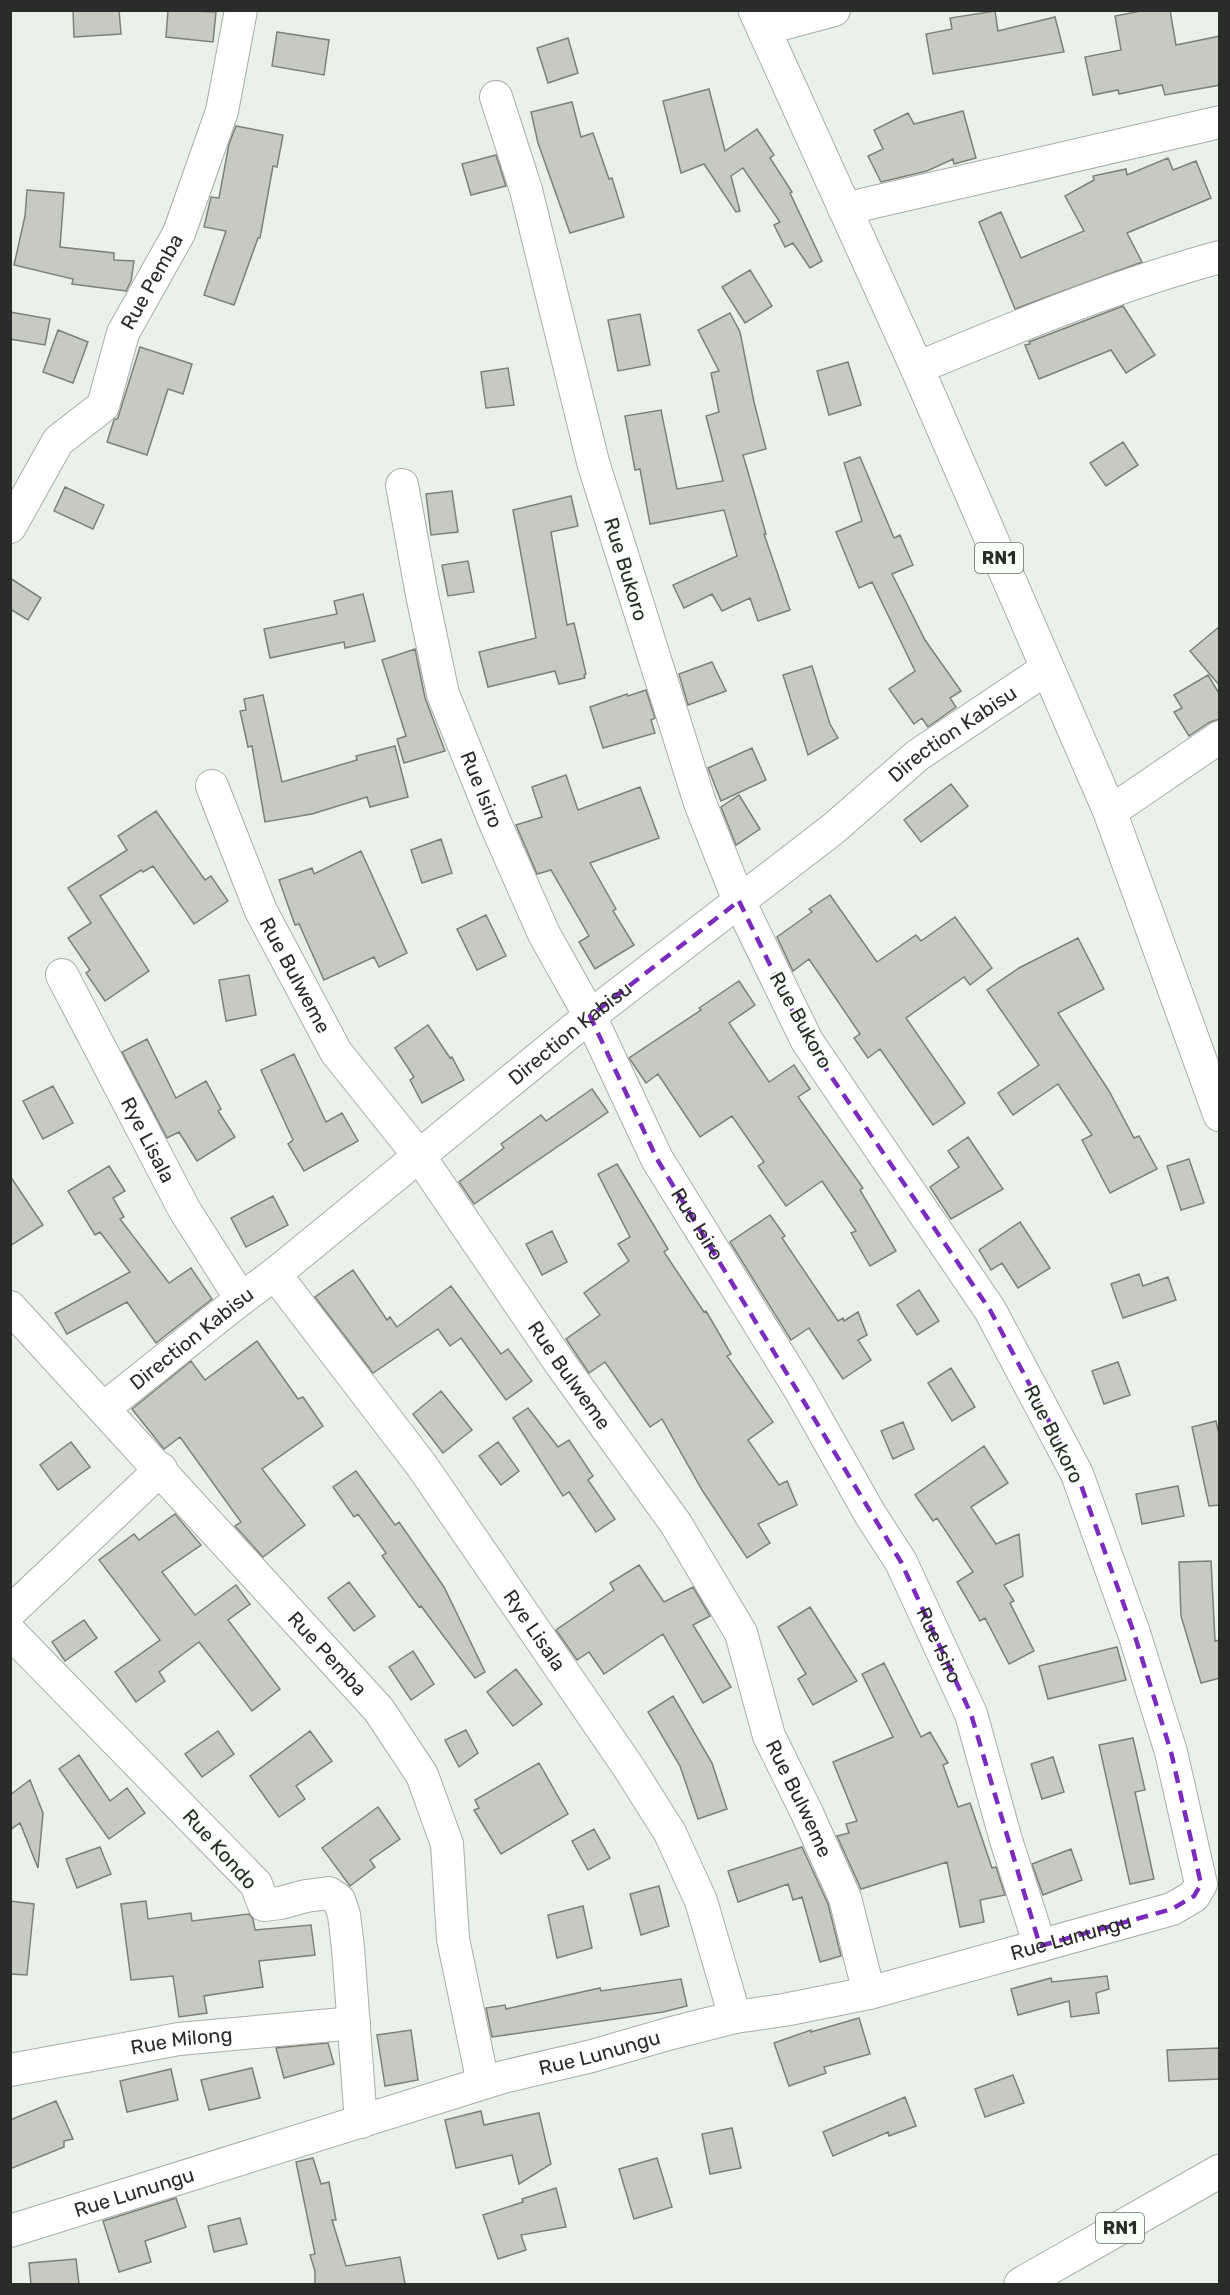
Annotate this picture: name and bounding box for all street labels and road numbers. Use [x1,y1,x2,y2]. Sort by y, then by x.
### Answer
street label: Rue Pemba [115,230,188,334]
street label: Rue Bukoro [599,514,653,624]
road number: RN1 [975,543,1023,573]
street label: Direction Kabisu [883,680,1021,787]
street label: Rue Isiro [455,748,508,831]
street label: Rue Bulweme [255,913,336,1037]
street label: Rue Bukoro [765,967,837,1073]
street label: Direction Kabisu [503,976,636,1090]
street label: Rye Lisala [116,1093,180,1187]
street label: Rue Isiro [666,1184,729,1265]
street label: Direction Kabisu [125,1282,258,1395]
street label: Rue Bulweme [523,1316,616,1434]
street label: Rue Bukoro [1019,1381,1089,1487]
street label: Rye Lisala [498,1585,571,1676]
street label: Rue Isiro [911,1603,967,1687]
street label: Rue Pemba [283,1606,372,1701]
street label: Rue Bulweme [761,1736,837,1861]
street label: Rue Kondo [178,1804,262,1894]
street label: Rue Lunungu [1008,1909,1134,1965]
street label: Rue Milong [129,2022,233,2060]
street label: Rue Lunungu [536,2025,663,2080]
street label: Rue Lunungu [71,2162,197,2222]
road number: RN1 [1096,2213,1144,2243]

